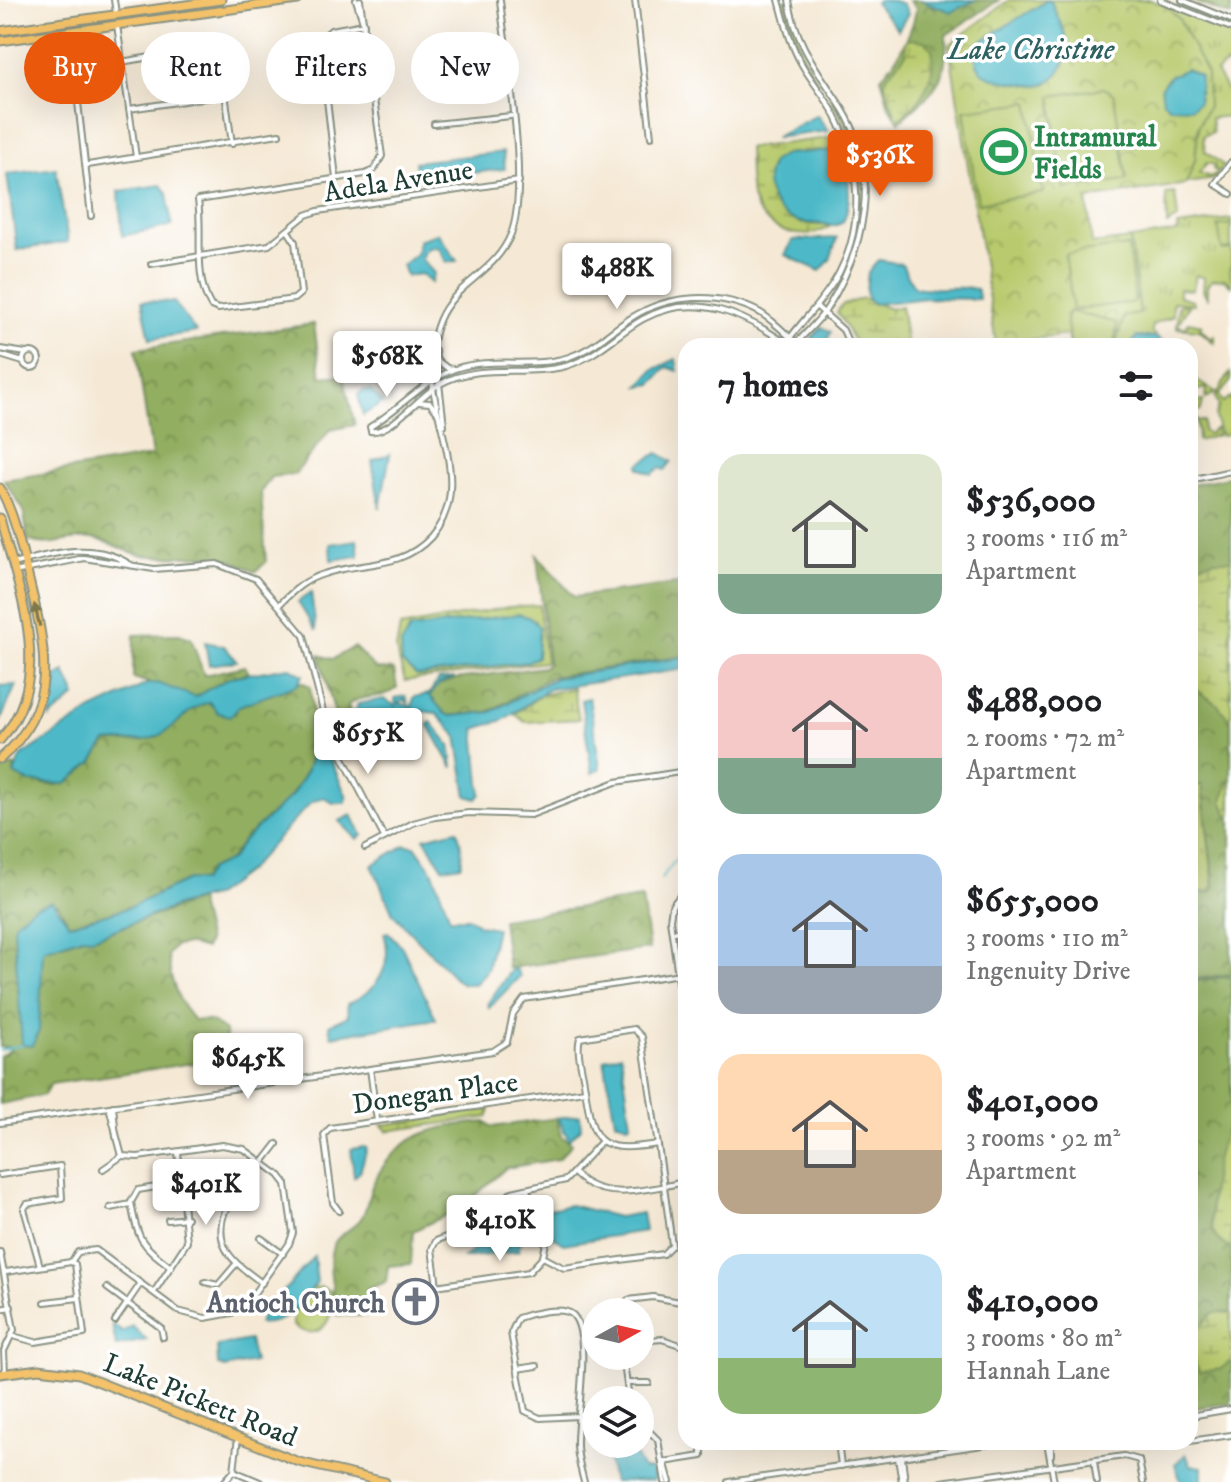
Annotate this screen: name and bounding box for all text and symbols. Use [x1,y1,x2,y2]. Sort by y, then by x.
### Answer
chip: Buy [24,32,125,104]
chip: Rent [141,32,250,104]
chip: Filters [266,32,395,104]
chip: New [411,32,519,104]
water label: Lake Christine [946,32,1115,69]
place label: Intramural Fields [1034,120,1157,187]
sports icon: Intramural Fields [979,128,1027,176]
pin: $536K [824,130,936,198]
text: $536K [846,139,914,172]
street label: Adela Avenue [321,152,475,211]
pin: $488K [561,243,673,311]
text: $488K [580,252,654,285]
pin: $568K [331,331,443,399]
text: $568K [351,340,423,373]
icon: filters [1114,364,1158,408]
text: 7 homes [718,365,828,407]
text: $536,000 [966,480,1096,522]
icon: home [782,486,878,582]
text: 3 rooms · 116 m² [966,522,1127,555]
text: Apartment [966,555,1077,588]
one-way arrow [31,602,43,627]
text: $488,000 [966,680,1102,722]
icon: home [782,686,878,782]
pin: $655K [312,708,424,776]
text: $655K [332,717,404,750]
text: 2 rooms · 72 m² [966,722,1124,755]
text: Apartment [966,755,1077,788]
text: $655,000 [966,880,1099,922]
icon: home [782,886,878,982]
text: 3 rooms · 110 m² [966,922,1128,955]
text: Ingenuity Drive [966,955,1130,988]
pin: $645K [192,1033,304,1101]
text: $645K [211,1042,285,1075]
street label: Donegan Place [350,1065,520,1122]
text: $401,000 [966,1080,1099,1122]
icon: home [782,1086,878,1182]
text: 3 rooms · 92 m² [966,1122,1120,1155]
text: Apartment [966,1155,1077,1188]
pin: $401K [150,1159,262,1227]
text: $401K [171,1168,241,1201]
pin: $410K [444,1195,556,1263]
text: $410K [465,1204,535,1237]
church icon: Antioch Church [392,1278,440,1326]
text: $410,000 [966,1280,1099,1322]
place label: Antioch Church [205,1286,385,1321]
icon: home [782,1286,878,1382]
north arrow [582,1298,654,1370]
map controls [582,1298,654,1458]
text: 3 rooms · 80 m² [966,1322,1122,1355]
street label: Lake Pickett Road [98,1346,303,1455]
text: Hannah Lane [966,1355,1110,1388]
button: layers [582,1386,654,1458]

